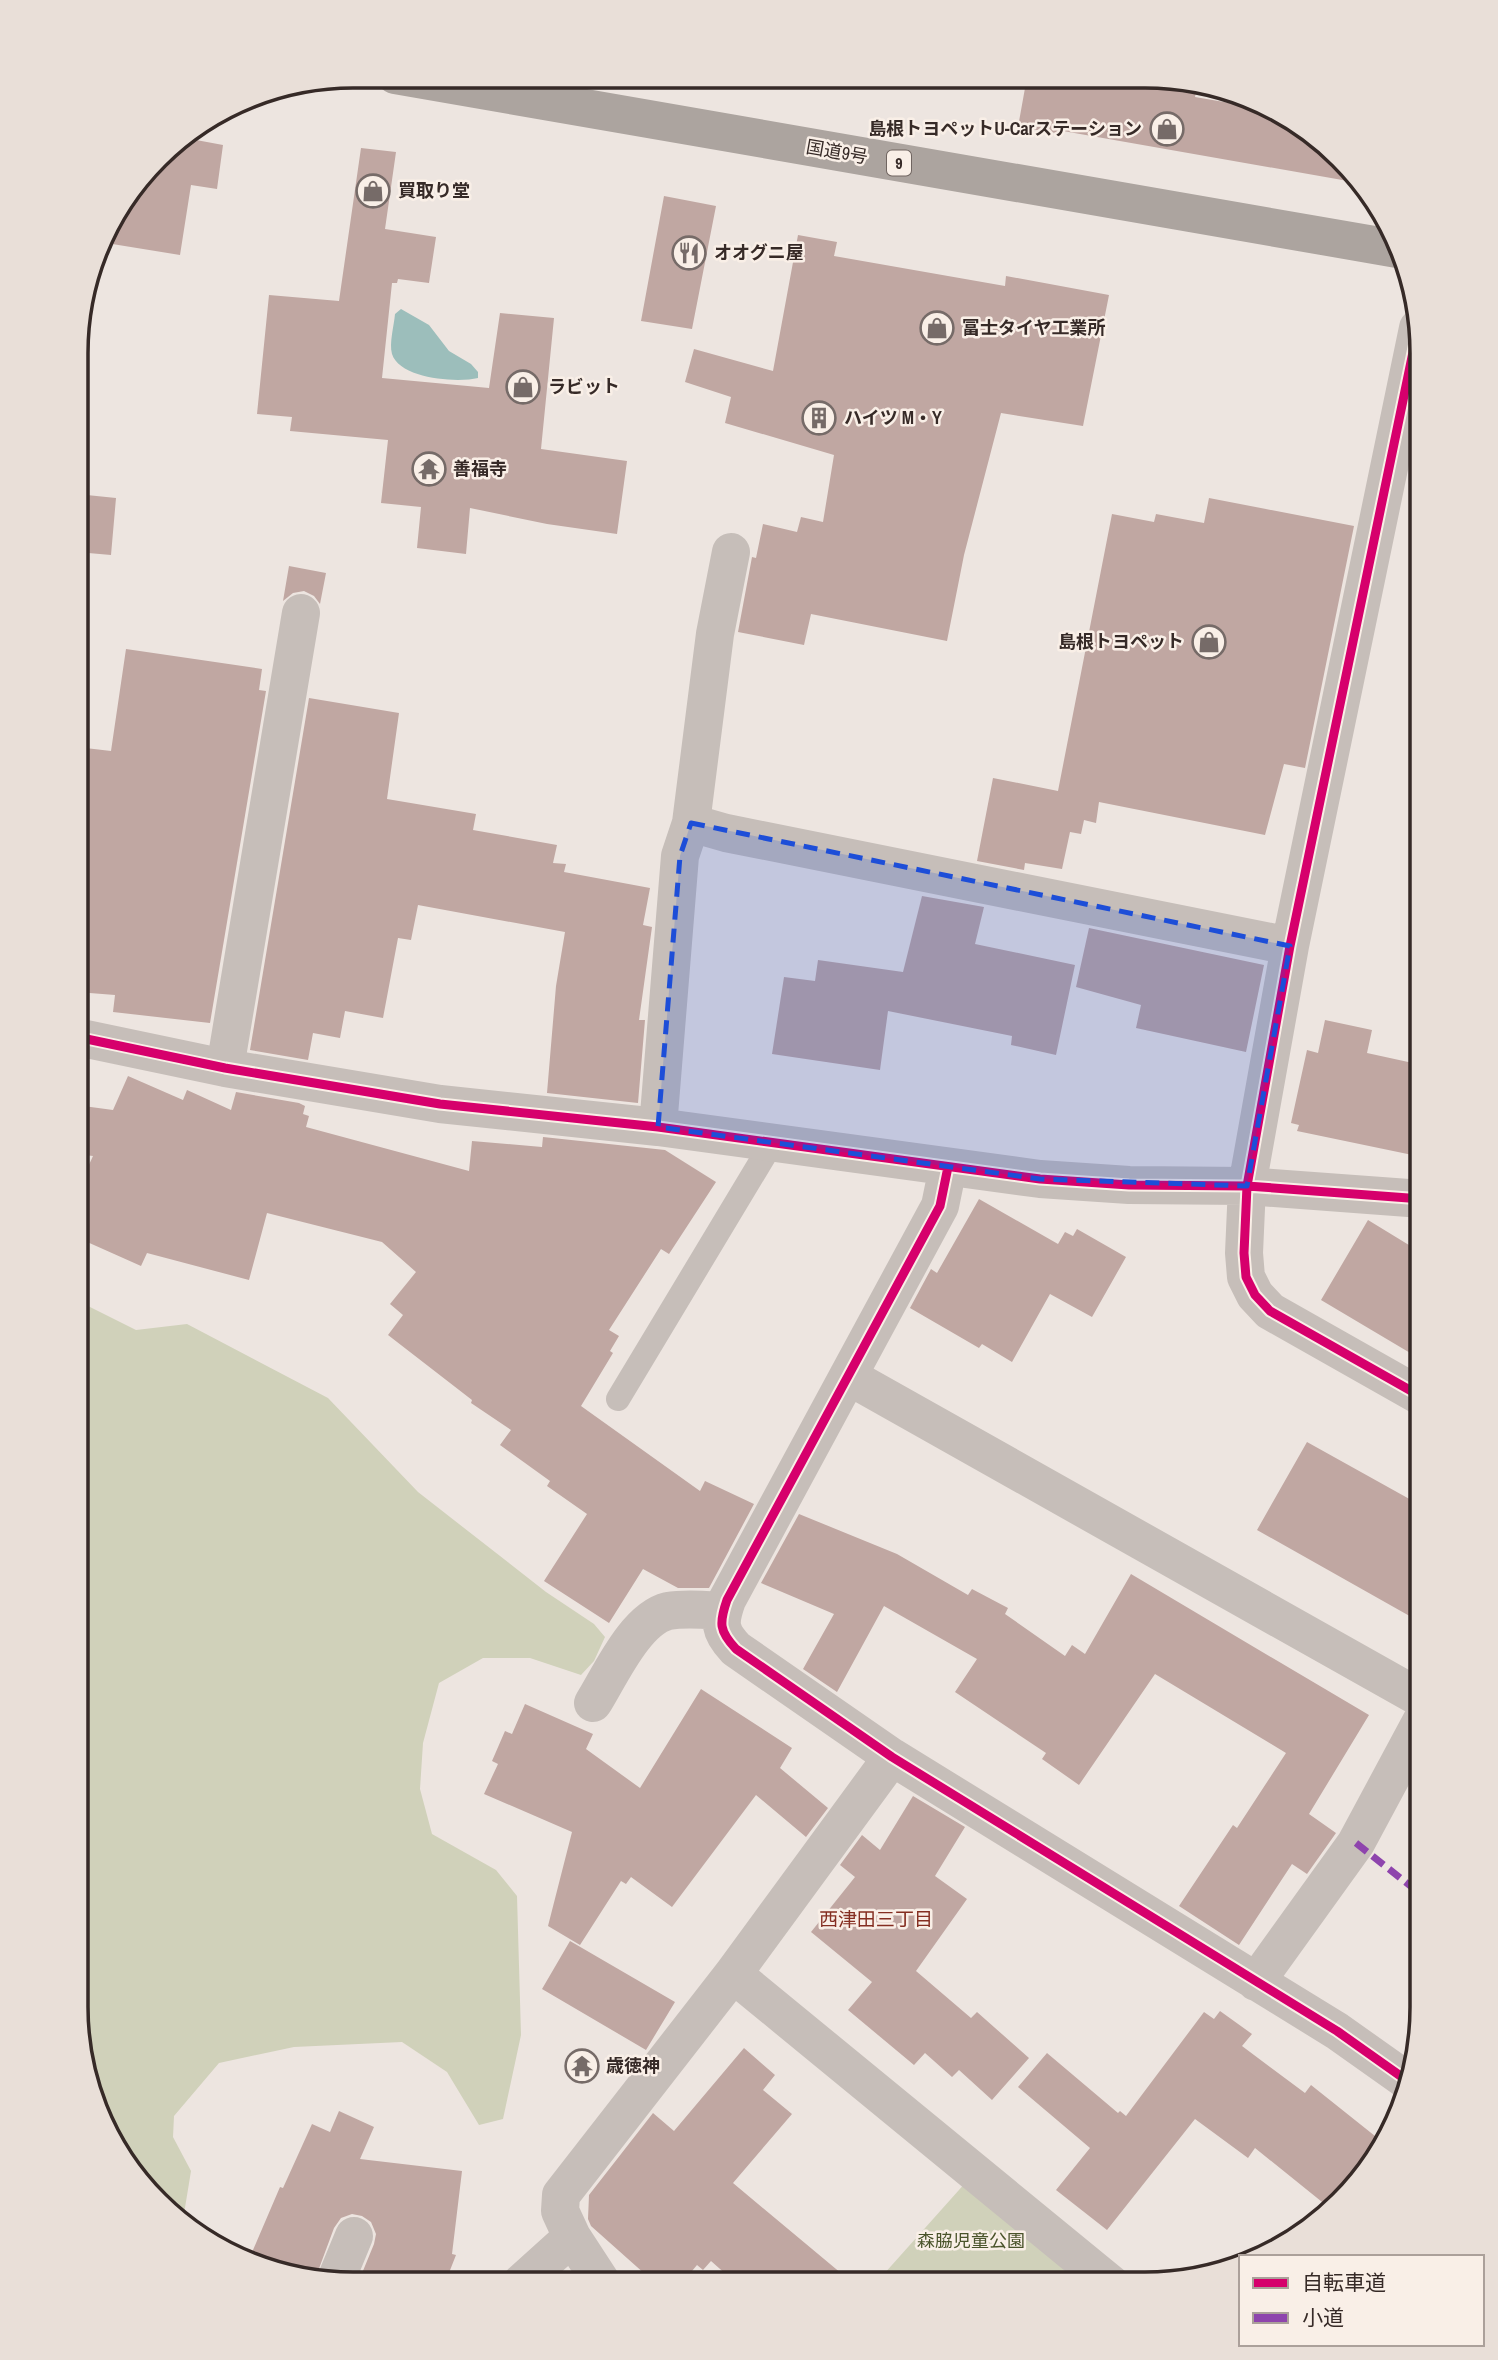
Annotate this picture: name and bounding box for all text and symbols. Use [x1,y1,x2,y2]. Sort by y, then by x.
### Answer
shop icon: 島根トヨペットU-Carステーション [1148,110,1186,148]
place label: 島根トヨペットU-Carステーション [868,116,1142,141]
street label: 国道9号 [804,134,870,169]
road number: 9 [887,150,911,176]
shop icon: 買取り堂 [354,172,392,210]
place label: 買取り堂 [398,178,470,203]
restaurant icon: オオグニ屋 [670,234,708,272]
place label: オオグニ屋 [714,240,804,265]
shop icon: 冨士タイヤ工業所 [918,309,956,347]
place label: 冨士タイヤ工業所 [962,315,1105,340]
shop icon: ラビット [504,368,542,406]
place label: ラビット [548,374,620,399]
building icon: ハイツ M・Y [800,399,838,437]
place label: ハイツ M・Y [844,405,942,430]
temple icon: 善福寺 [410,450,448,488]
place label: 善福寺 [453,456,507,481]
shop icon: 島根トヨペット [1190,623,1228,661]
place label: 島根トヨペット [1058,629,1184,654]
district label: 西津田三丁目 [819,1906,933,1932]
temple icon: 歳徳神 [563,2047,601,2085]
place label: 歳徳神 [606,2053,660,2078]
park label: 森脇児童公園 [917,2228,1025,2253]
legend [1239,2255,1484,2346]
text: 自転車道 [1302,2268,1386,2297]
text: 小道 [1302,2303,1344,2332]

